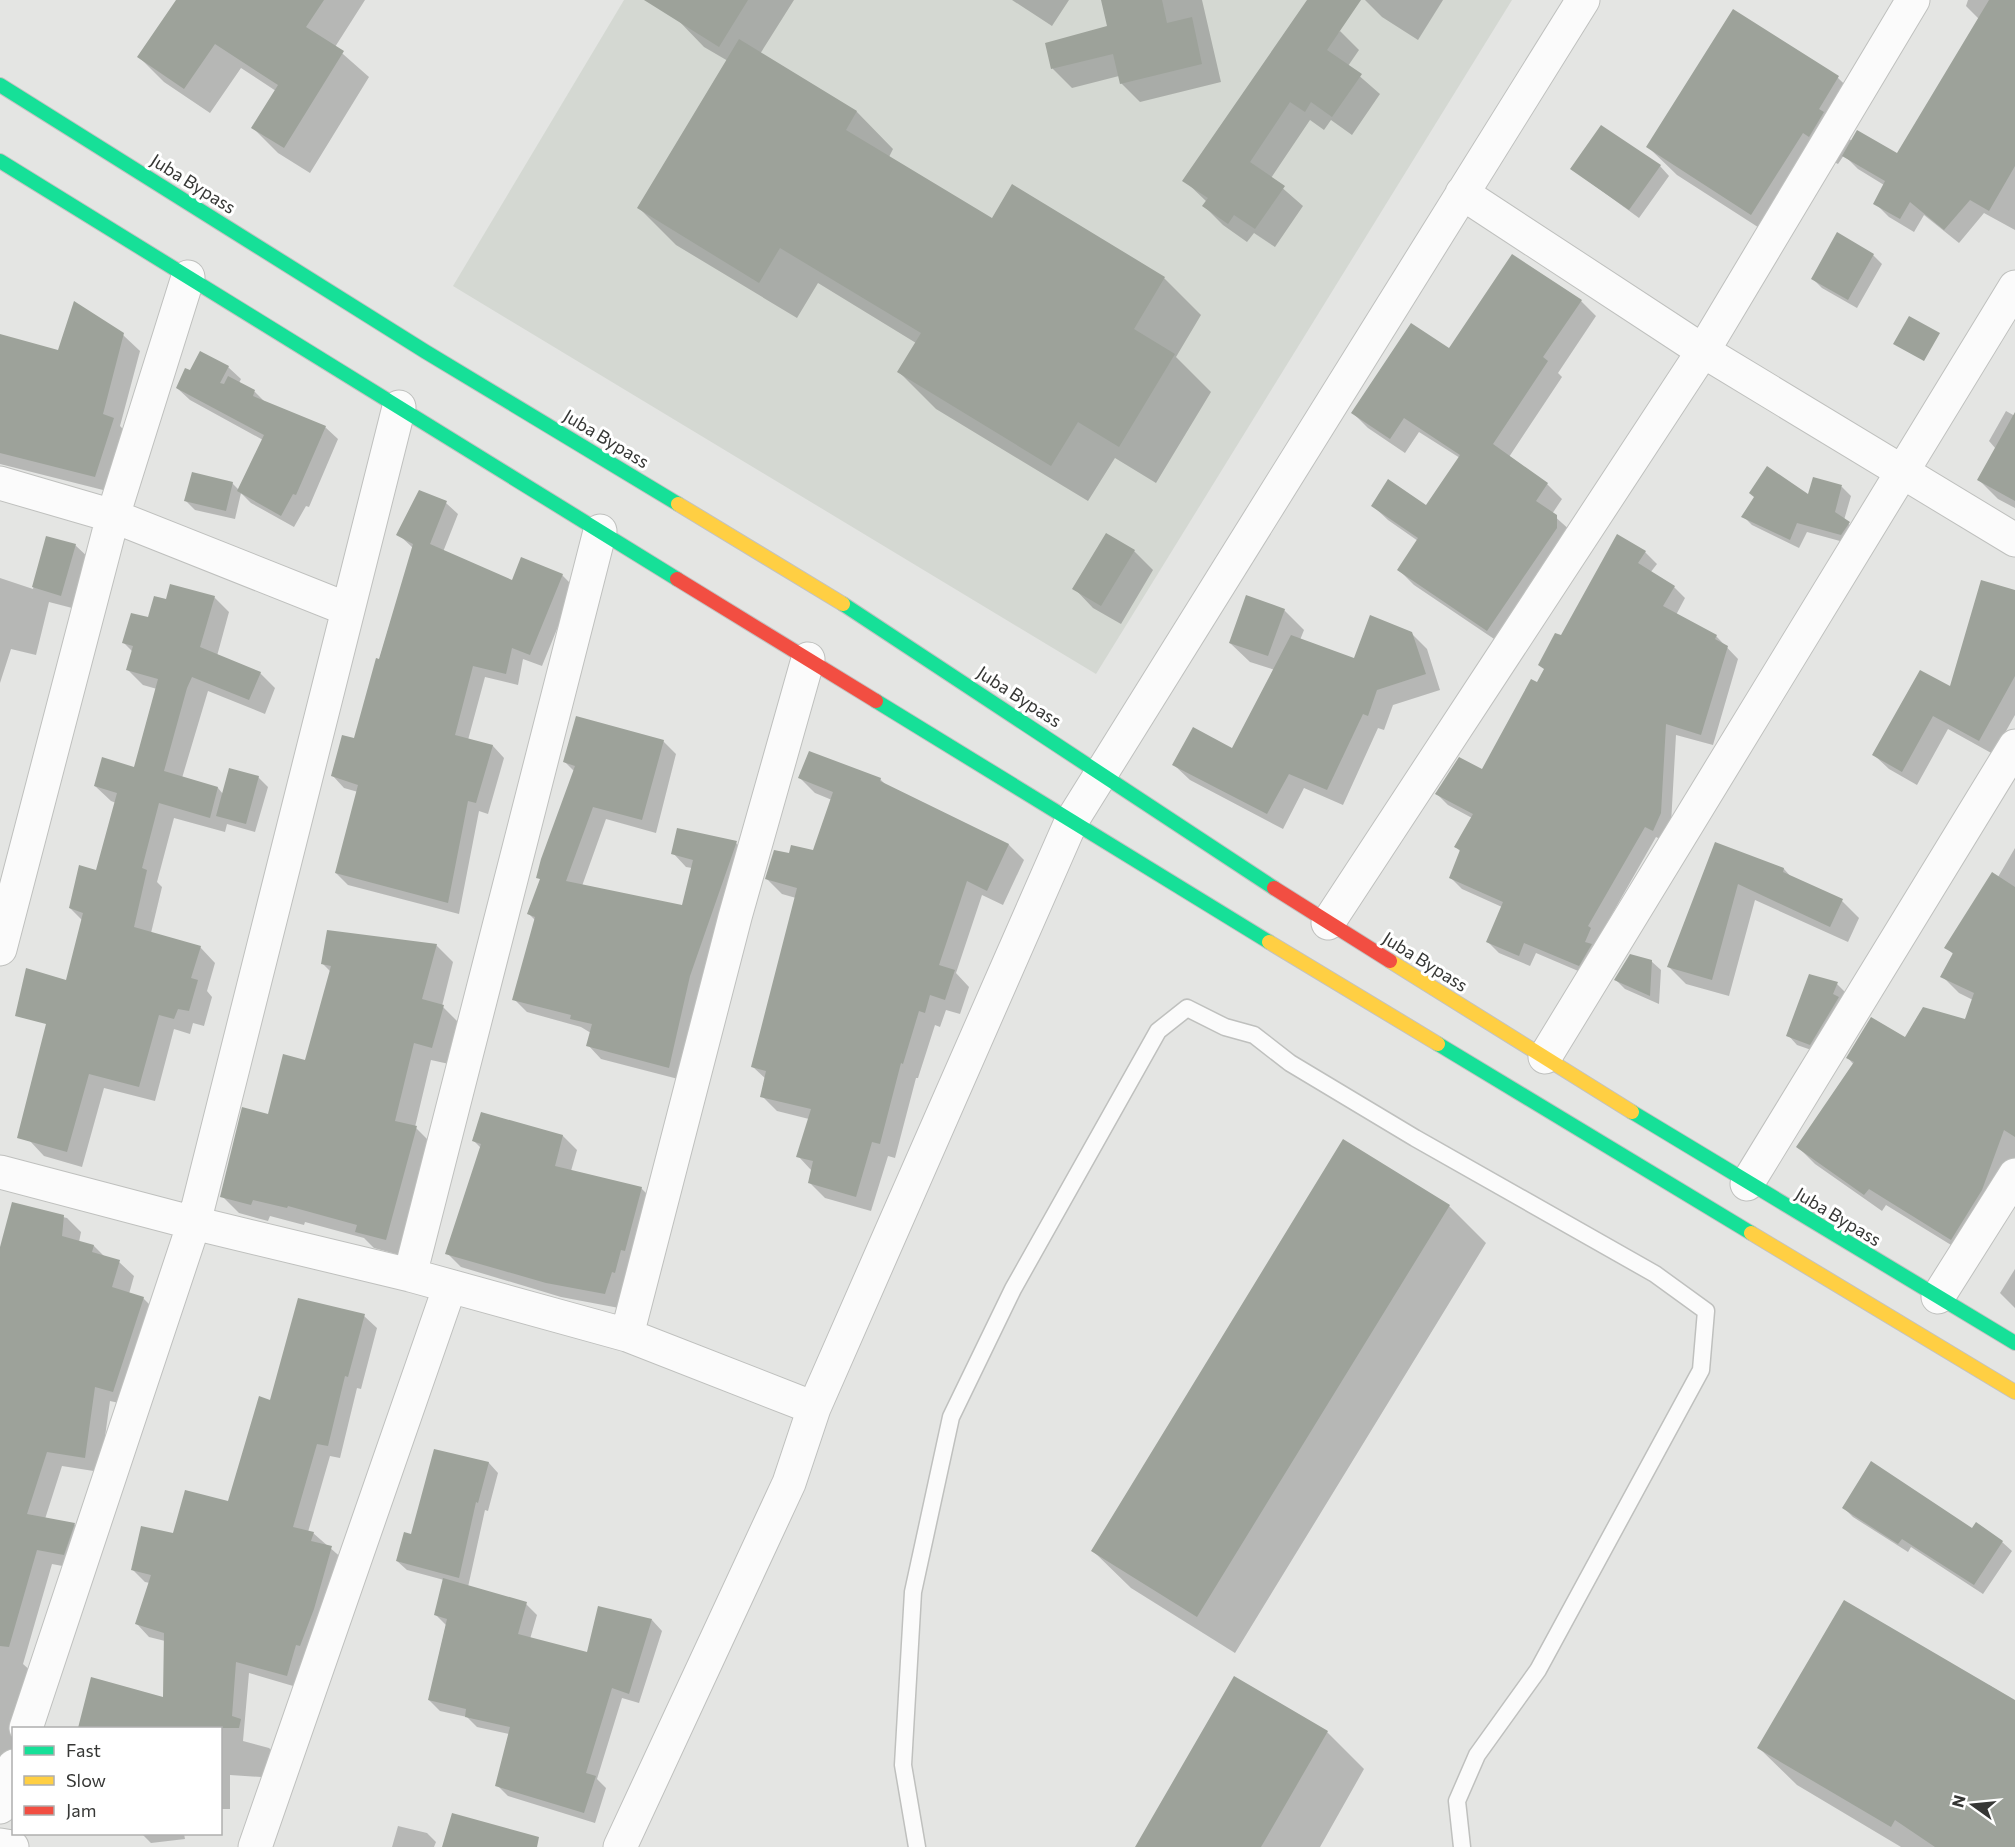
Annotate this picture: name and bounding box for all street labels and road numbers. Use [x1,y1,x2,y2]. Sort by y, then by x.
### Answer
street label: Juba Bypass [147,148,240,218]
street label: Juba Bypass [560,404,653,472]
street label: Juba Bypass [973,661,1066,732]
street label: Juba Bypass [1379,926,1472,996]
street label: Juba Bypass [1792,1182,1885,1250]

